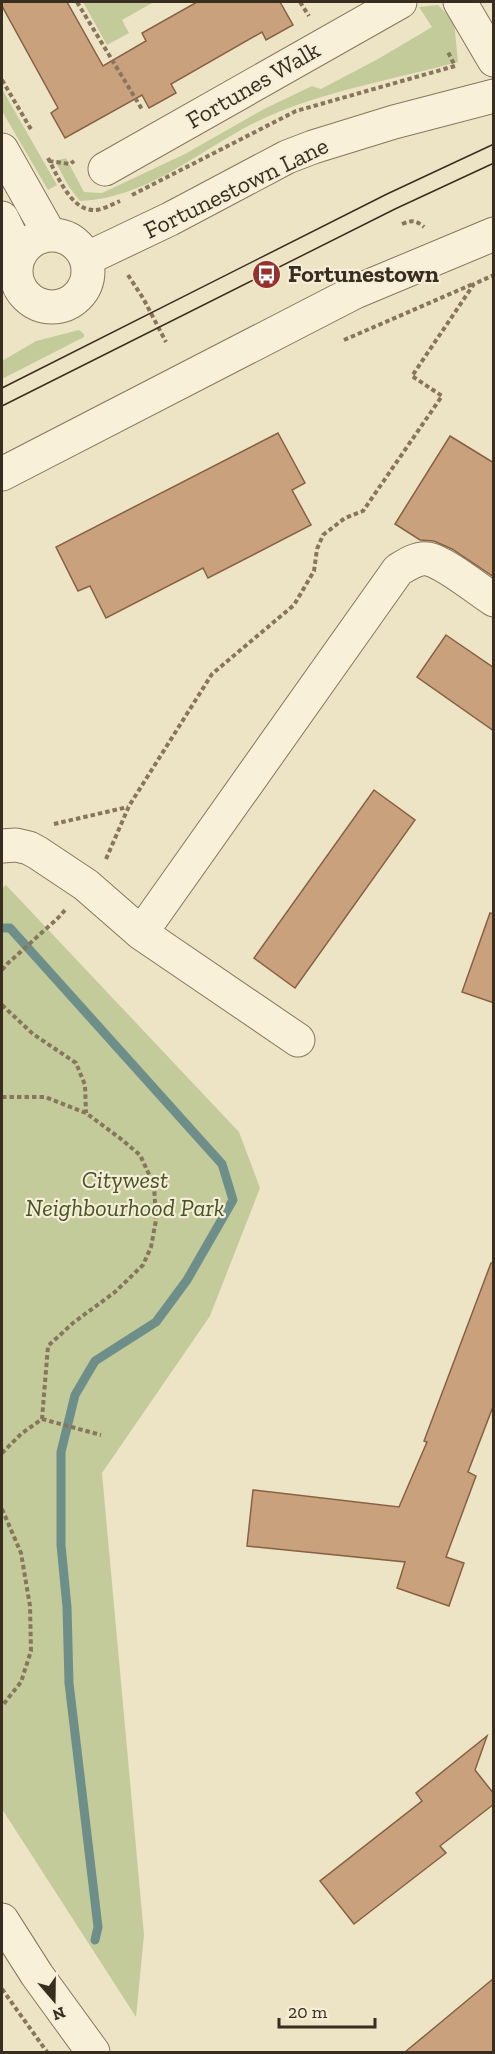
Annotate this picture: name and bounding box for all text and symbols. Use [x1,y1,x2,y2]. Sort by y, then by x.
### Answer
street label: Fortunes Walk [181,34,325,135]
street label: Fortunestown Lane [139,130,333,245]
bus stop icon: Fortunestown [251,258,283,290]
place label: Fortunestown [288,259,439,288]
park label: Citywest Neighbourhood Park [26,1165,225,1222]
north arrow [24,1970,84,2030]
scale bar [279,1991,375,2029]
text: 20 m [288,2001,328,2023]
text: N [50,2003,68,2025]

